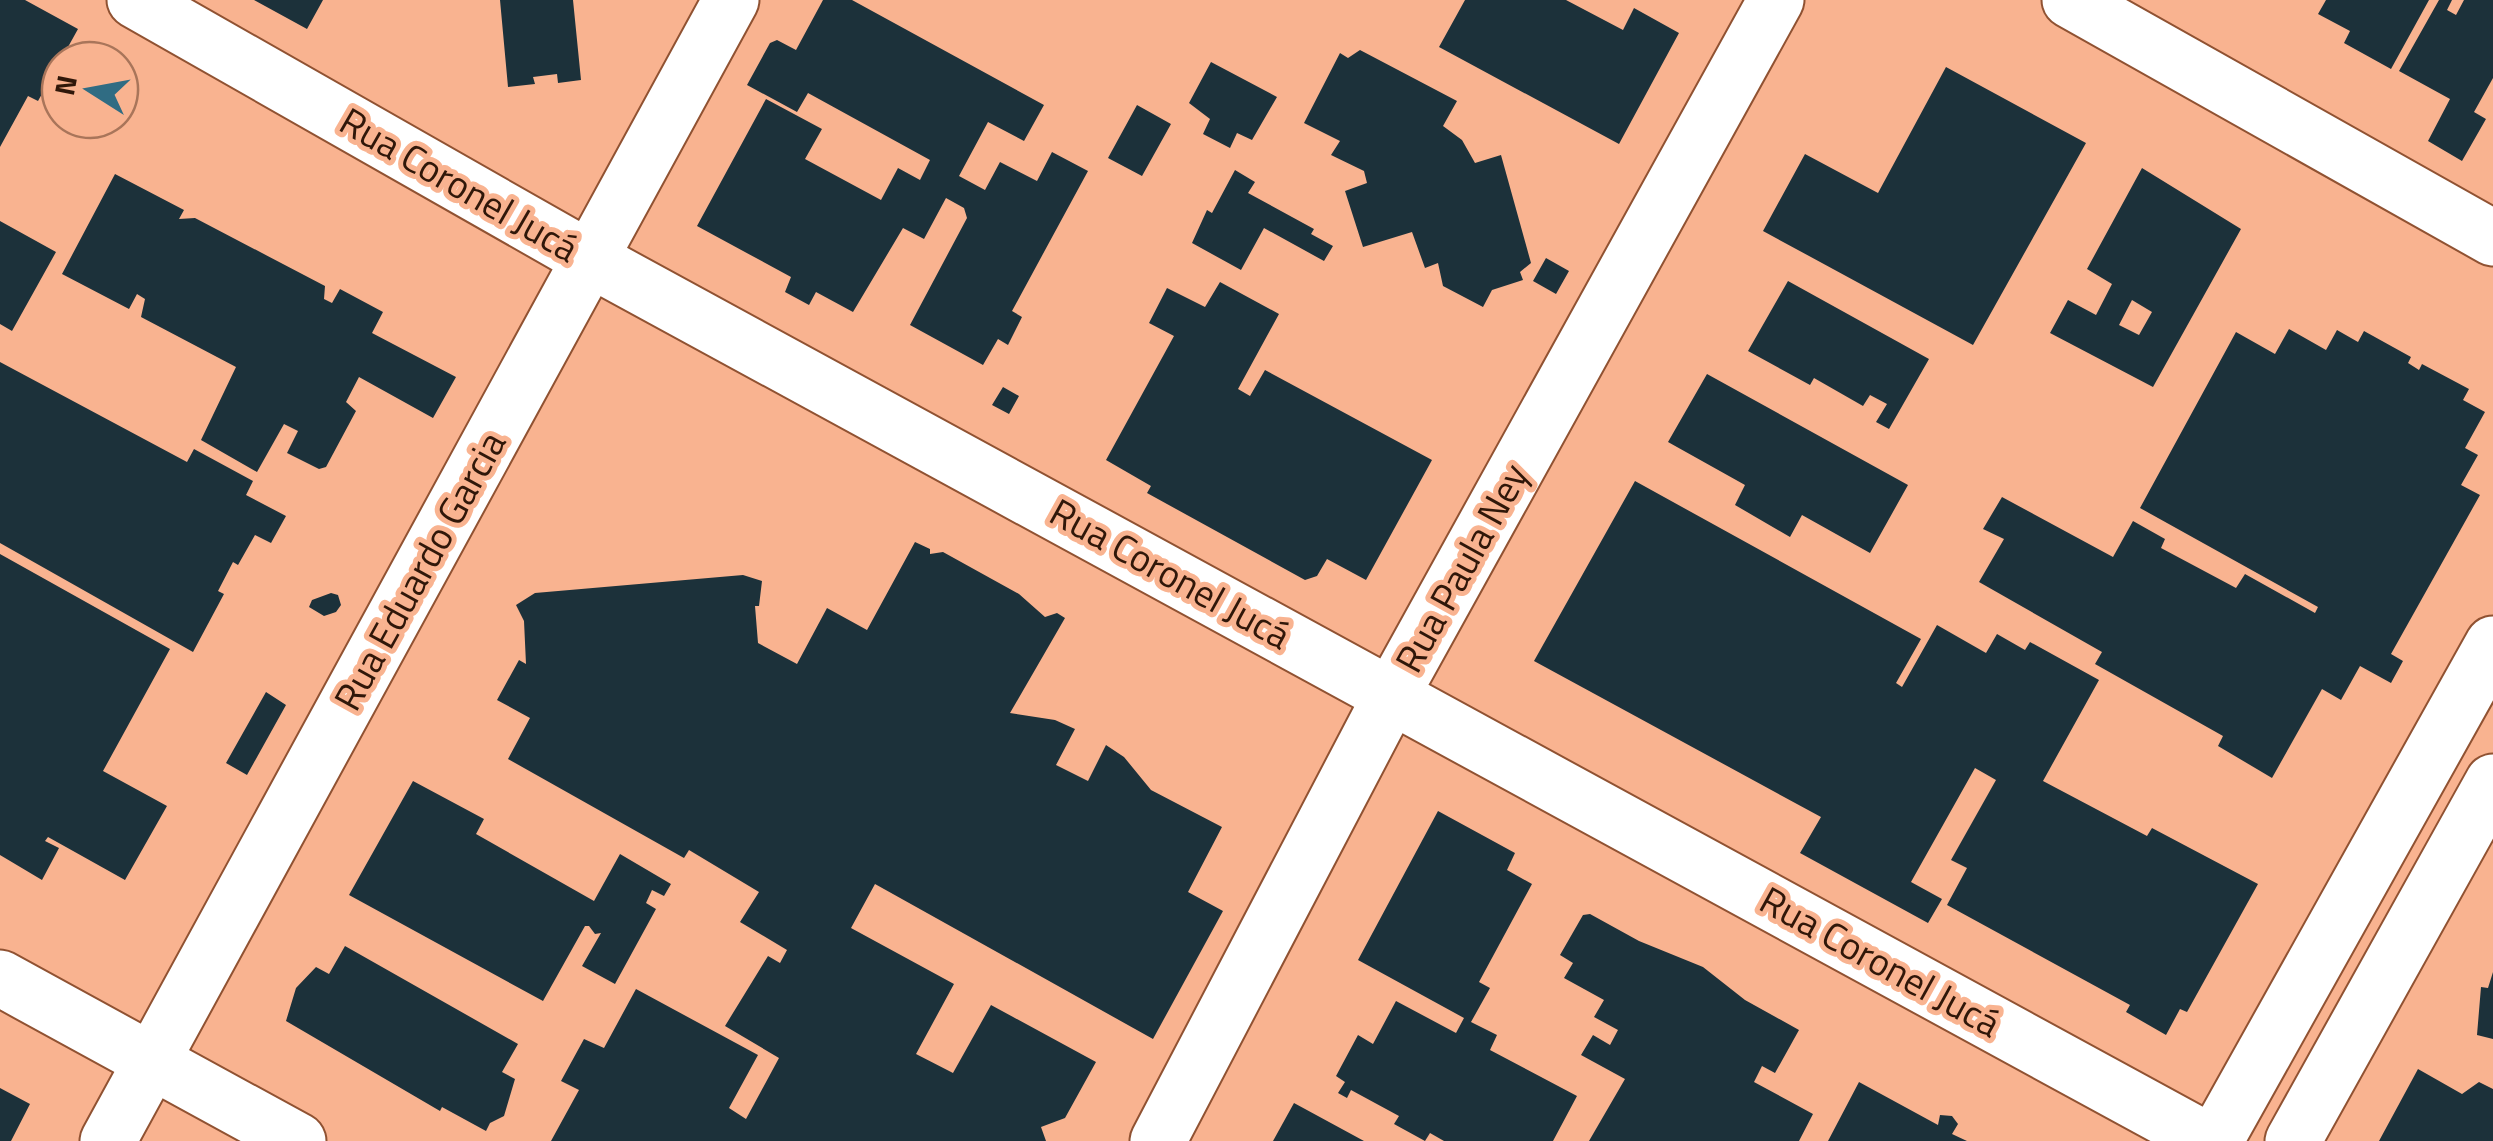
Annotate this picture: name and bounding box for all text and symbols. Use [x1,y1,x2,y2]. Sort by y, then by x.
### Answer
north arrow [40,40,140,140]
text: N [42,72,88,99]
street label: Rua Coronel Jucá [329,92,590,276]
street label: Rua Eduardo Garcia [318,420,520,721]
street label: Rua Paula Ney [1380,452,1543,683]
street label: Rua Coronel Jucá [1039,483,1302,663]
street label: Rua Coronel Jucá [1749,871,2012,1051]

